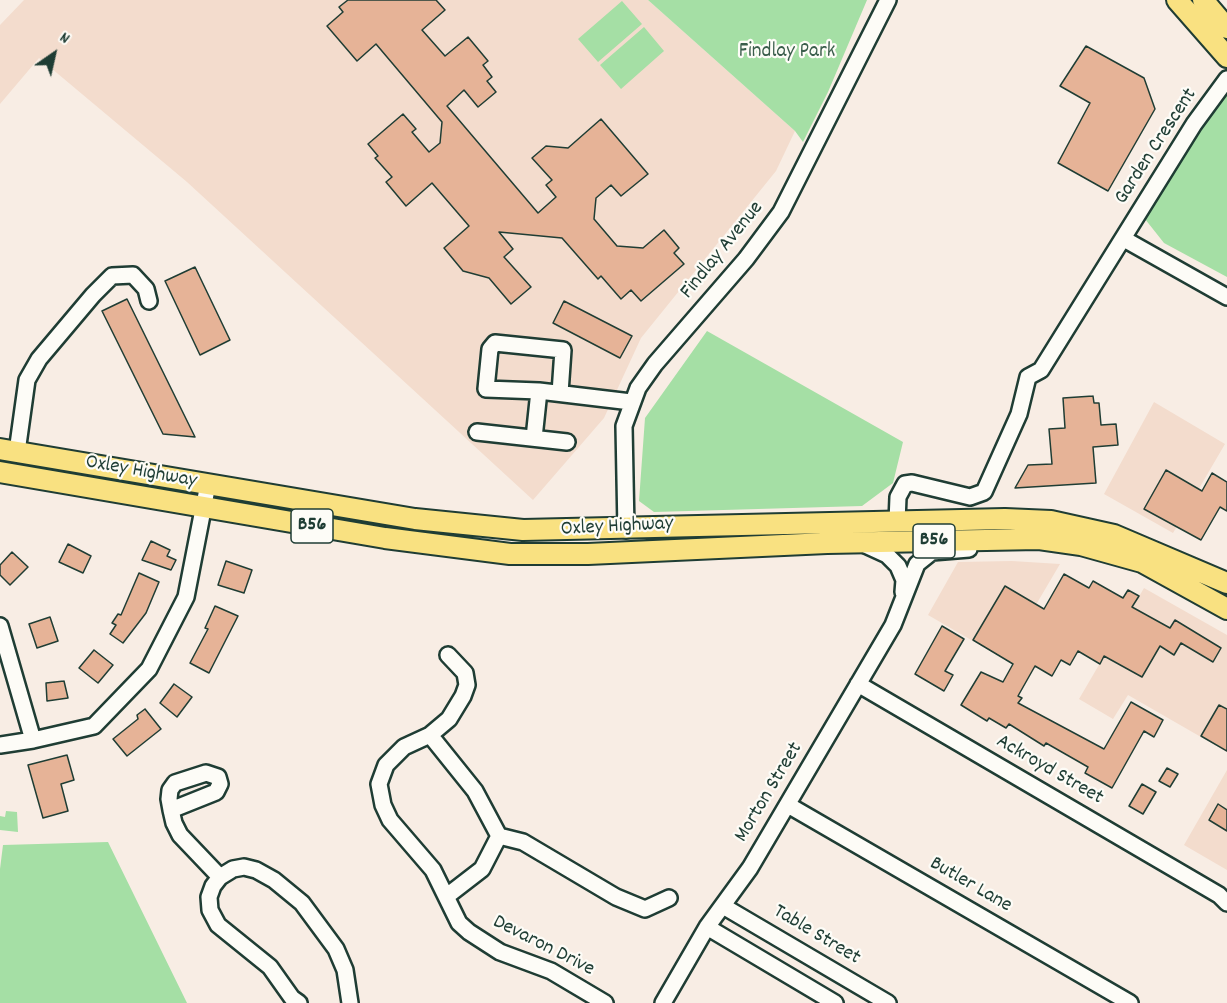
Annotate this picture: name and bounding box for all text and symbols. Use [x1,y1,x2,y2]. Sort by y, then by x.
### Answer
north arrow [24,24,84,84]
text: N [55,27,74,50]
park label: Findlay Park [739,40,835,66]
street label: Garden Crescent [1110,84,1204,210]
street label: Findlay Avenue [676,197,770,305]
street label: Oxley Highway [83,451,199,495]
road number: B56 [291,509,333,543]
street label: Oxley Highway [560,512,674,544]
road number: B56 [913,524,955,558]
street label: Ackroyd Street [991,730,1107,812]
street label: Morton Street [730,738,810,848]
street label: Butler Lane [924,852,1016,920]
street label: Table Street [768,900,864,972]
street label: Devaron Drive [488,911,598,983]

